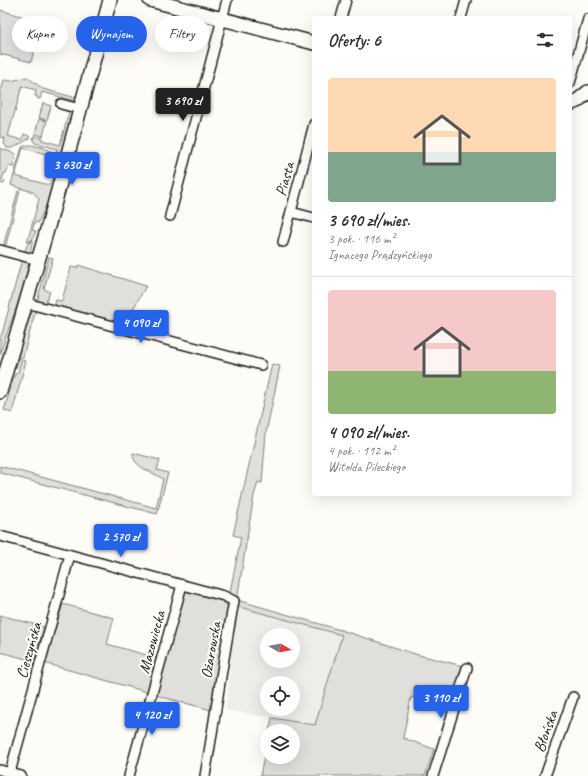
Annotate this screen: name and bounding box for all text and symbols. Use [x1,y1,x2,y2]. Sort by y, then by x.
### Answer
chip: Kupno [12,16,68,52]
chip: Wynajem [76,16,147,52]
chip: Filtry [155,16,209,52]
icon: filters [534,29,556,51]
text: Oferty: 6 [328,30,381,51]
pin: 3 690 zł [142,88,224,122]
text: 3 690 zł [165,93,201,109]
icon: home [406,104,478,176]
pin: 3 630 zł [31,152,113,186]
text: 3 630 zł [54,157,91,173]
street label: Piasta [271,159,299,198]
text: 3 690 zł/mies. [328,210,410,231]
text: 3 pok. · 116 m² [328,231,395,247]
text: Ignacego Prądzyńskiego [328,247,432,263]
pin: 4 090 zł [100,310,182,344]
text: 4 090 zł [123,315,159,331]
icon: home [406,316,478,388]
text: 4 090 zł/mies. [328,422,409,443]
text: 4 pok. · 112 m² [328,443,395,459]
text: Witolda Pileckiego [328,459,405,475]
pin: 2 570 zł [80,524,162,558]
text: 2 570 zł [103,529,139,545]
street label: Mazowiecka [134,607,170,676]
street label: Cieszyńska [11,619,47,681]
street label: Ożarowska [196,619,226,680]
north arrow [260,628,300,668]
map controls [260,628,300,764]
button: locate [260,676,300,716]
pin: 3 110 zł [400,685,482,719]
text: 3 110 zł [423,690,459,706]
pin: 4 120 zł [111,702,193,736]
text: 4 120 zł [134,707,170,723]
street label: Błońska [529,707,563,755]
button: layers [260,724,300,764]

